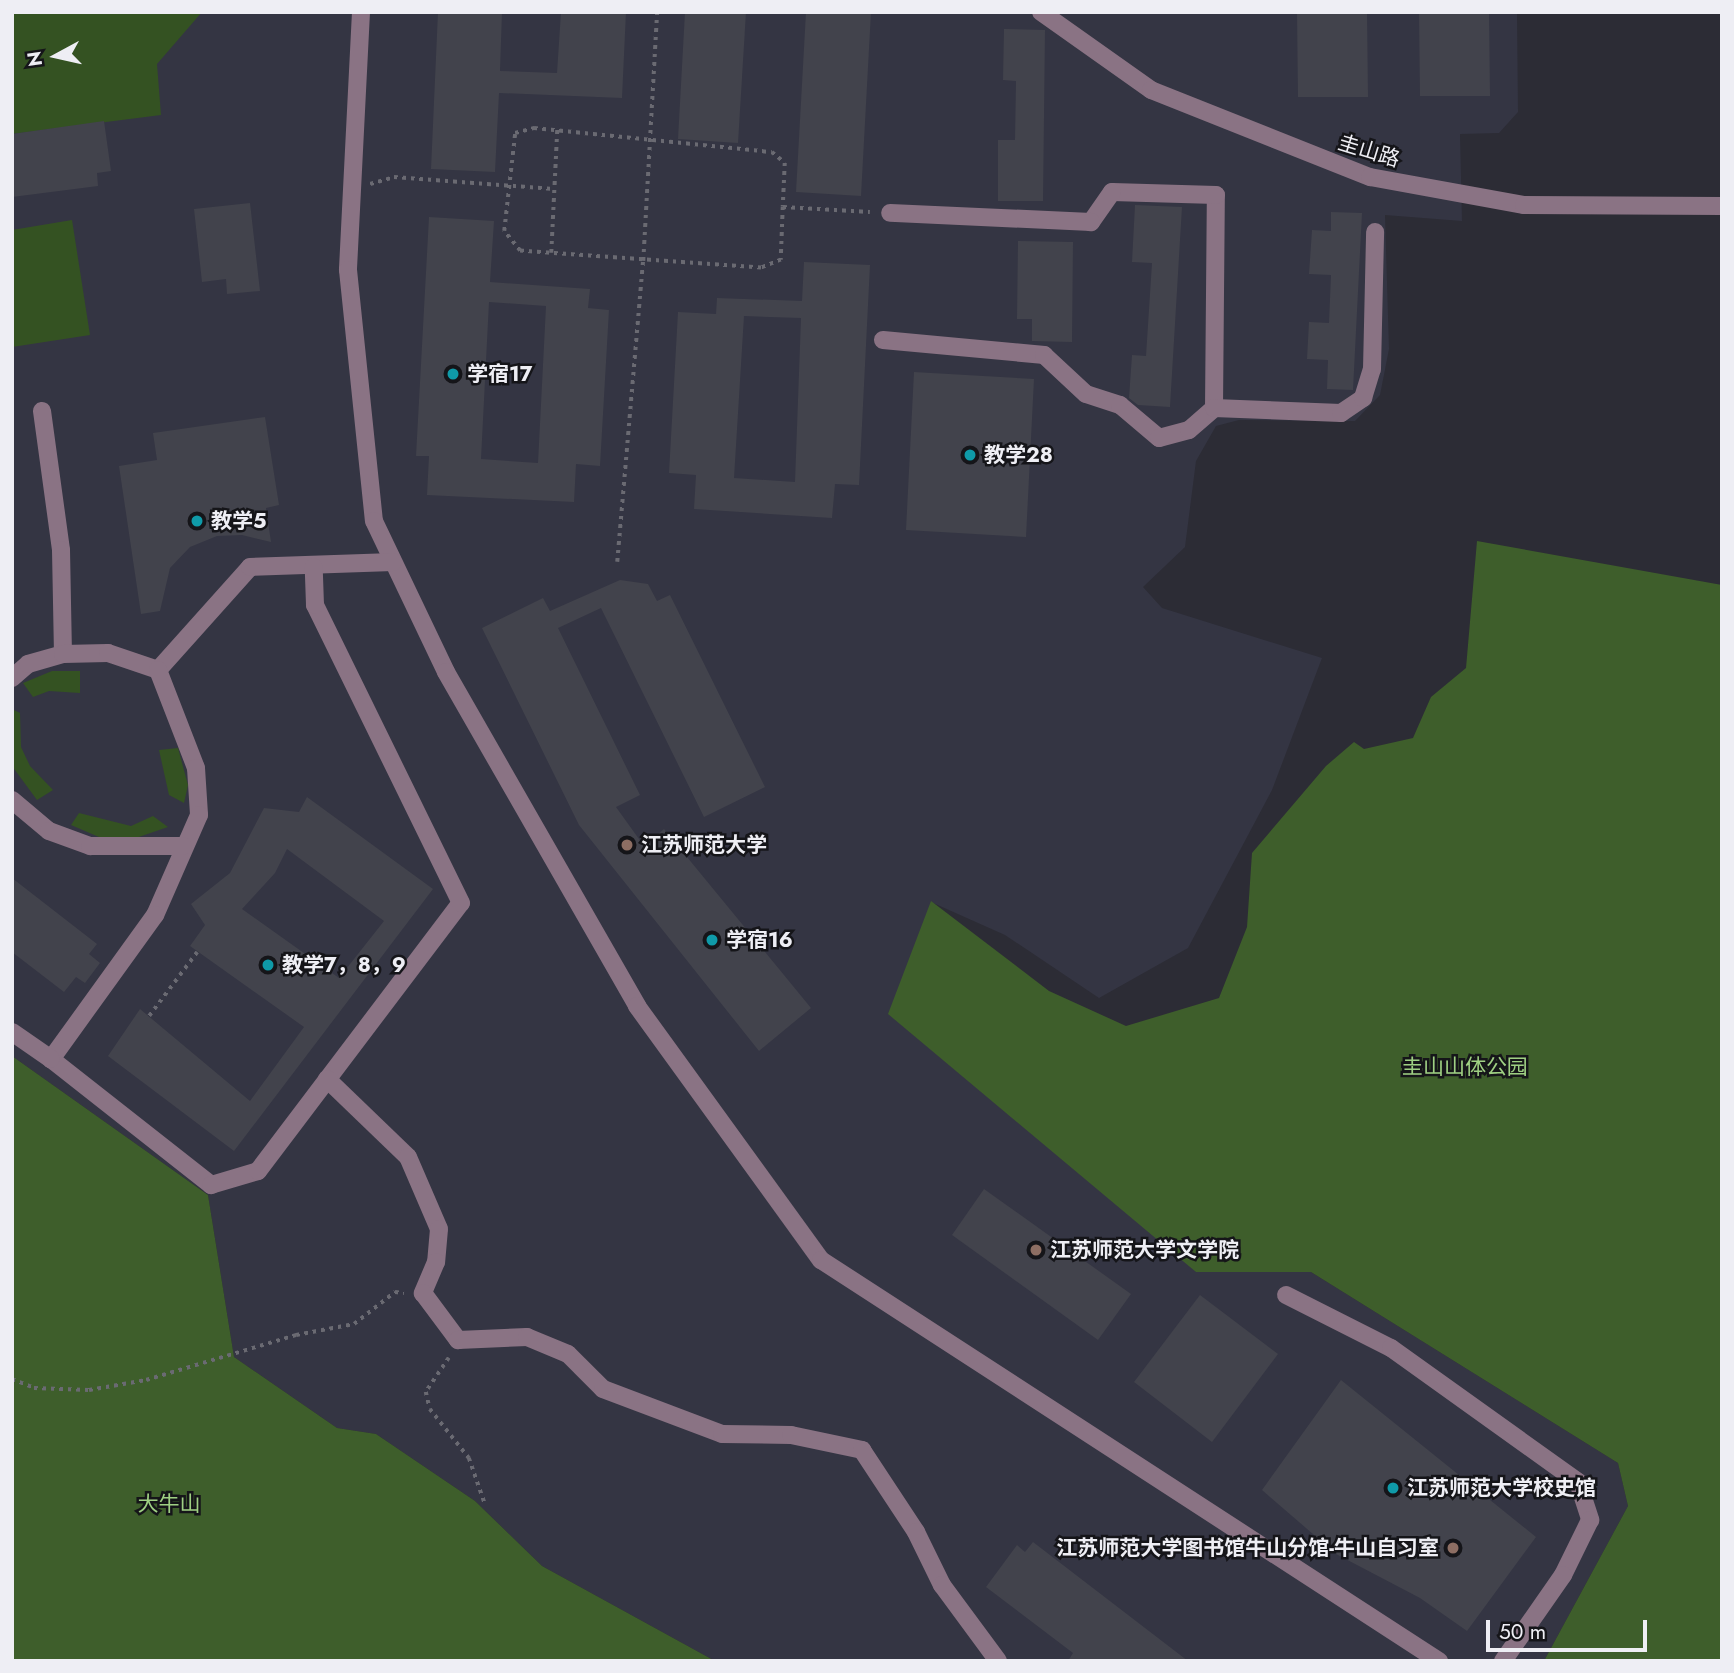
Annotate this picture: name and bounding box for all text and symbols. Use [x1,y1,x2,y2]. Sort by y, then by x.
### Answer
north arrow [21,21,91,91]
text: N [20,50,49,68]
street label: 圭山路 [1335,130,1403,172]
place label: 学宿17 [467,361,532,387]
marker: 学宿17 [445,366,461,382]
place label: 教学28 [984,442,1053,468]
marker: 教学28 [962,447,978,463]
place label: 教学5 [211,508,267,534]
marker: 教学5 [189,513,205,529]
place label: 江苏师范大学 [641,832,767,858]
marker: 江苏师范大学 [619,837,635,853]
place label: 学宿16 [726,927,793,953]
marker: 学宿16 [704,932,720,948]
place label: 教学7，8，9 [282,952,406,978]
marker: 教学7，8，9 [260,957,276,973]
park label: 圭山山体公园 [1402,1054,1528,1080]
place label: 江苏师范大学文学院 [1050,1237,1239,1263]
marker: 江苏师范大学文学院 [1028,1242,1044,1258]
place label: 江苏师范大学校史馆 [1407,1475,1596,1501]
marker: 江苏师范大学校史馆 [1385,1480,1401,1496]
park label: 大牛山 [138,1491,200,1517]
place label: 江苏师范大学图书馆牛山分馆-牛山自习室 [1056,1535,1439,1561]
marker: 江苏师范大学图书馆牛山分馆-牛山自习室 [1445,1540,1461,1556]
scale bar [1489,1606,1650,1650]
text: 50 m [1499,1617,1546,1647]

